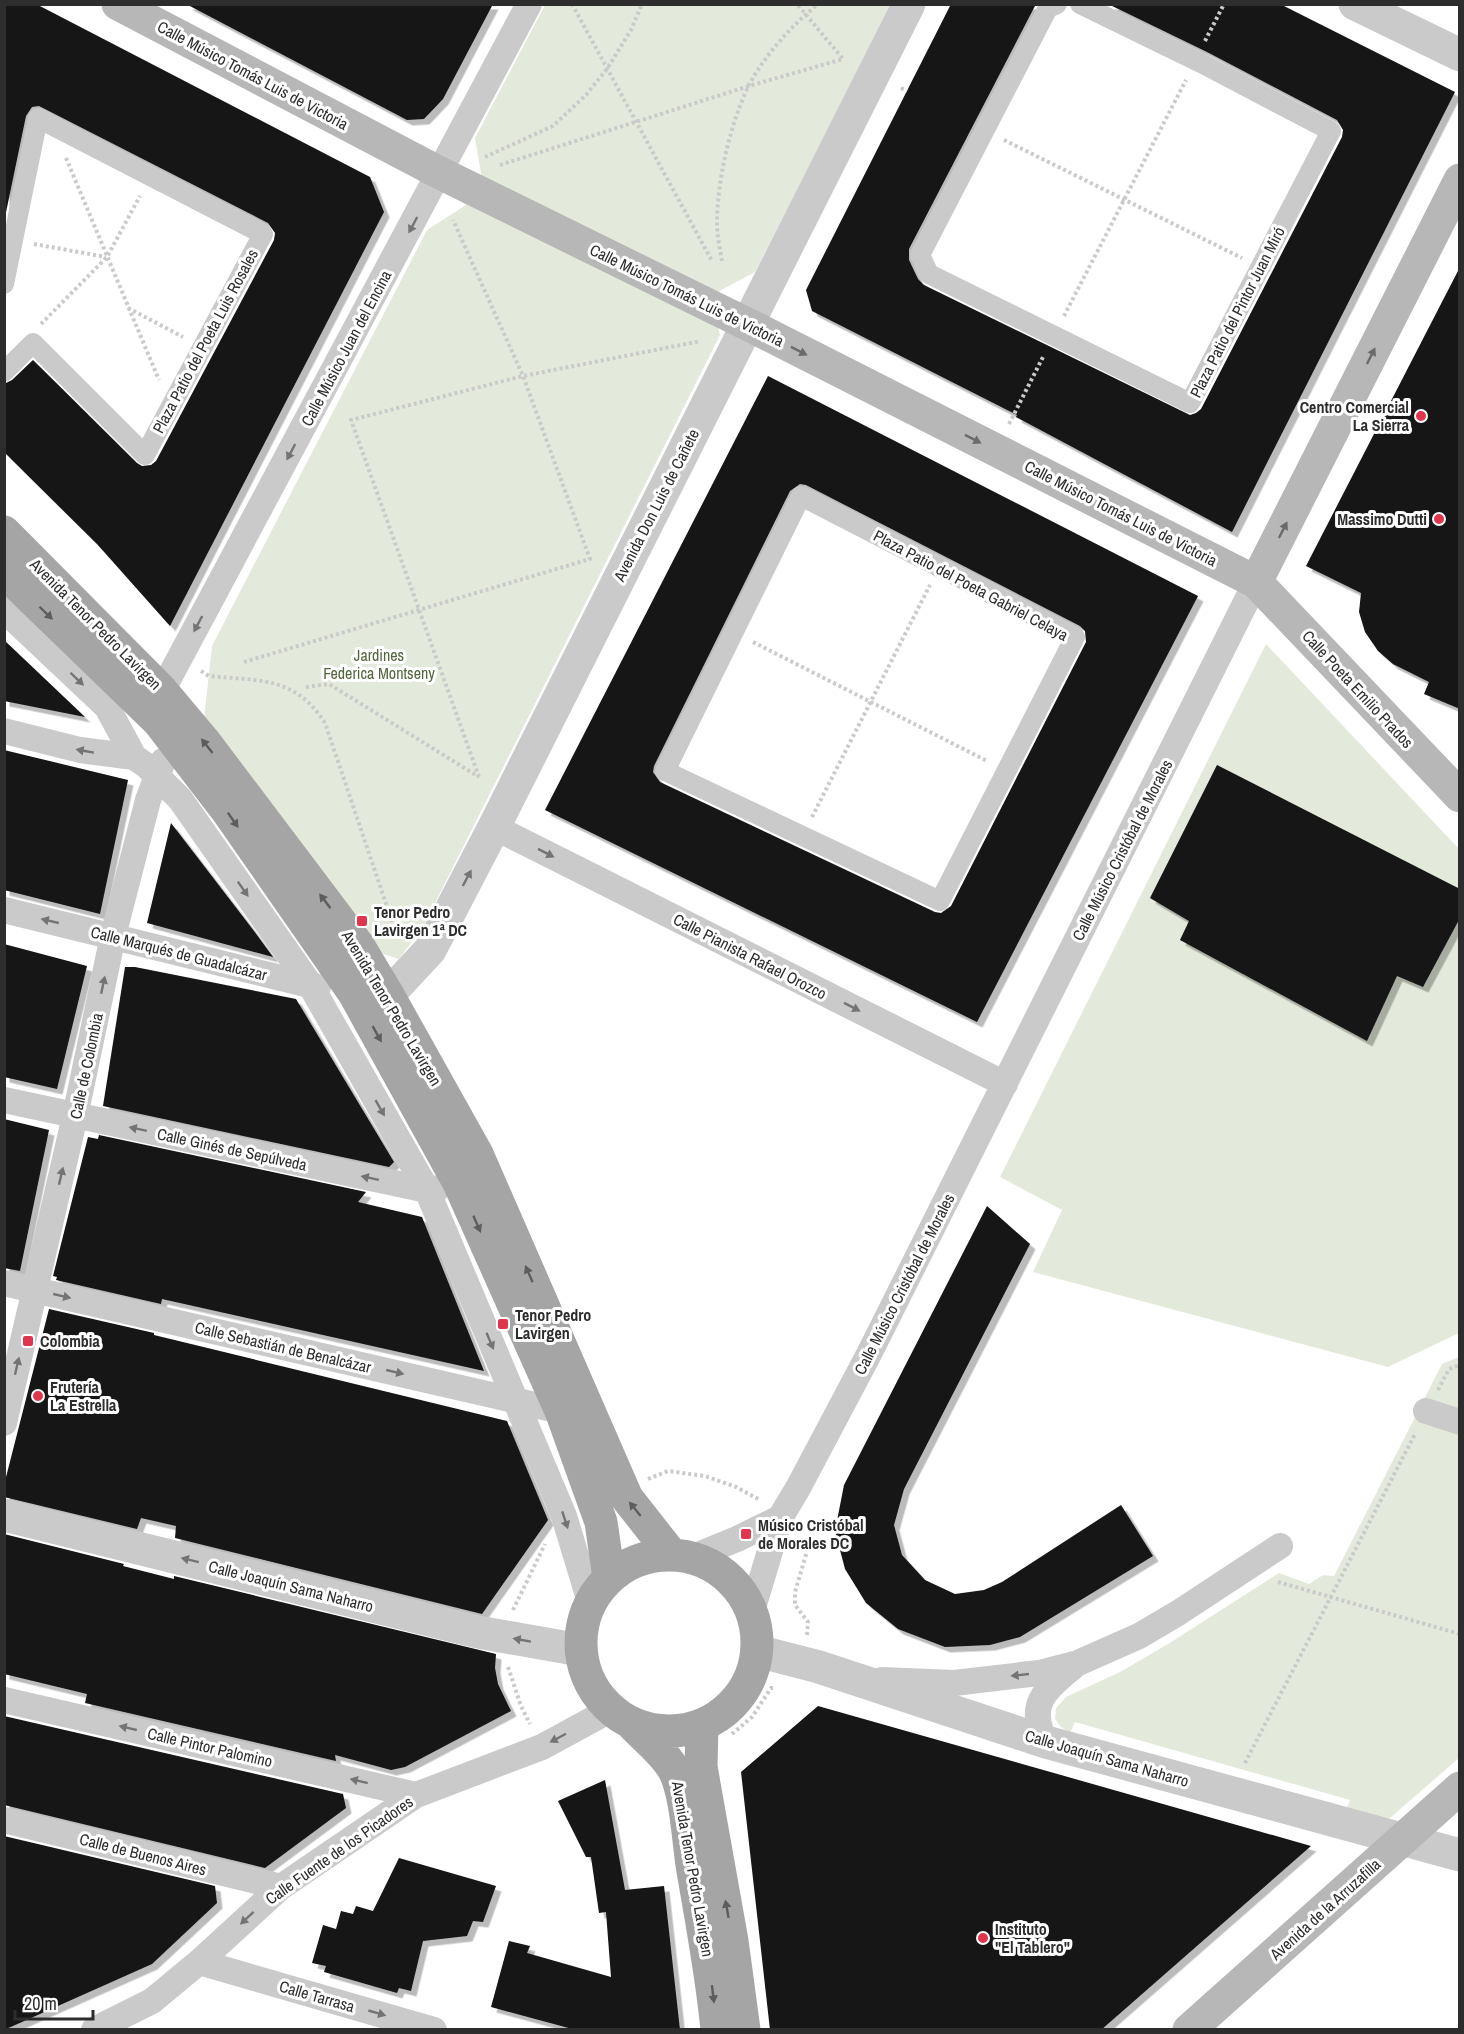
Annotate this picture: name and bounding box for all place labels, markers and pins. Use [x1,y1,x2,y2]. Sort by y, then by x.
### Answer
place label: Centro Comercial La Sierra [1300,396,1410,436]
marker: Centro Comercial La Sierra [1414,409,1428,423]
place label: Massimo Dutti [1337,508,1427,530]
marker: Massimo Dutti [1432,512,1446,526]
place label: Tenor Pedro Lavirgen 1ª DC [374,901,467,941]
marker: Tenor Pedro Lavirgen 1ª DC [355,914,369,928]
place label: Tenor Pedro Lavirgen [515,1304,591,1344]
marker: Tenor Pedro Lavirgen [496,1317,510,1331]
place label: Colombia [40,1330,100,1352]
marker: Colombia [21,1334,35,1348]
place label: Frutería La Estrella [50,1376,117,1416]
marker: Frutería La Estrella [31,1389,45,1403]
place label: Músico Cristóbal de Morales DC [758,1514,864,1554]
marker: Músico Cristóbal de Morales DC [739,1527,753,1541]
place label: Instituto "El Tablero" [995,1918,1070,1958]
marker: Instituto "El Tablero" [976,1931,990,1945]

